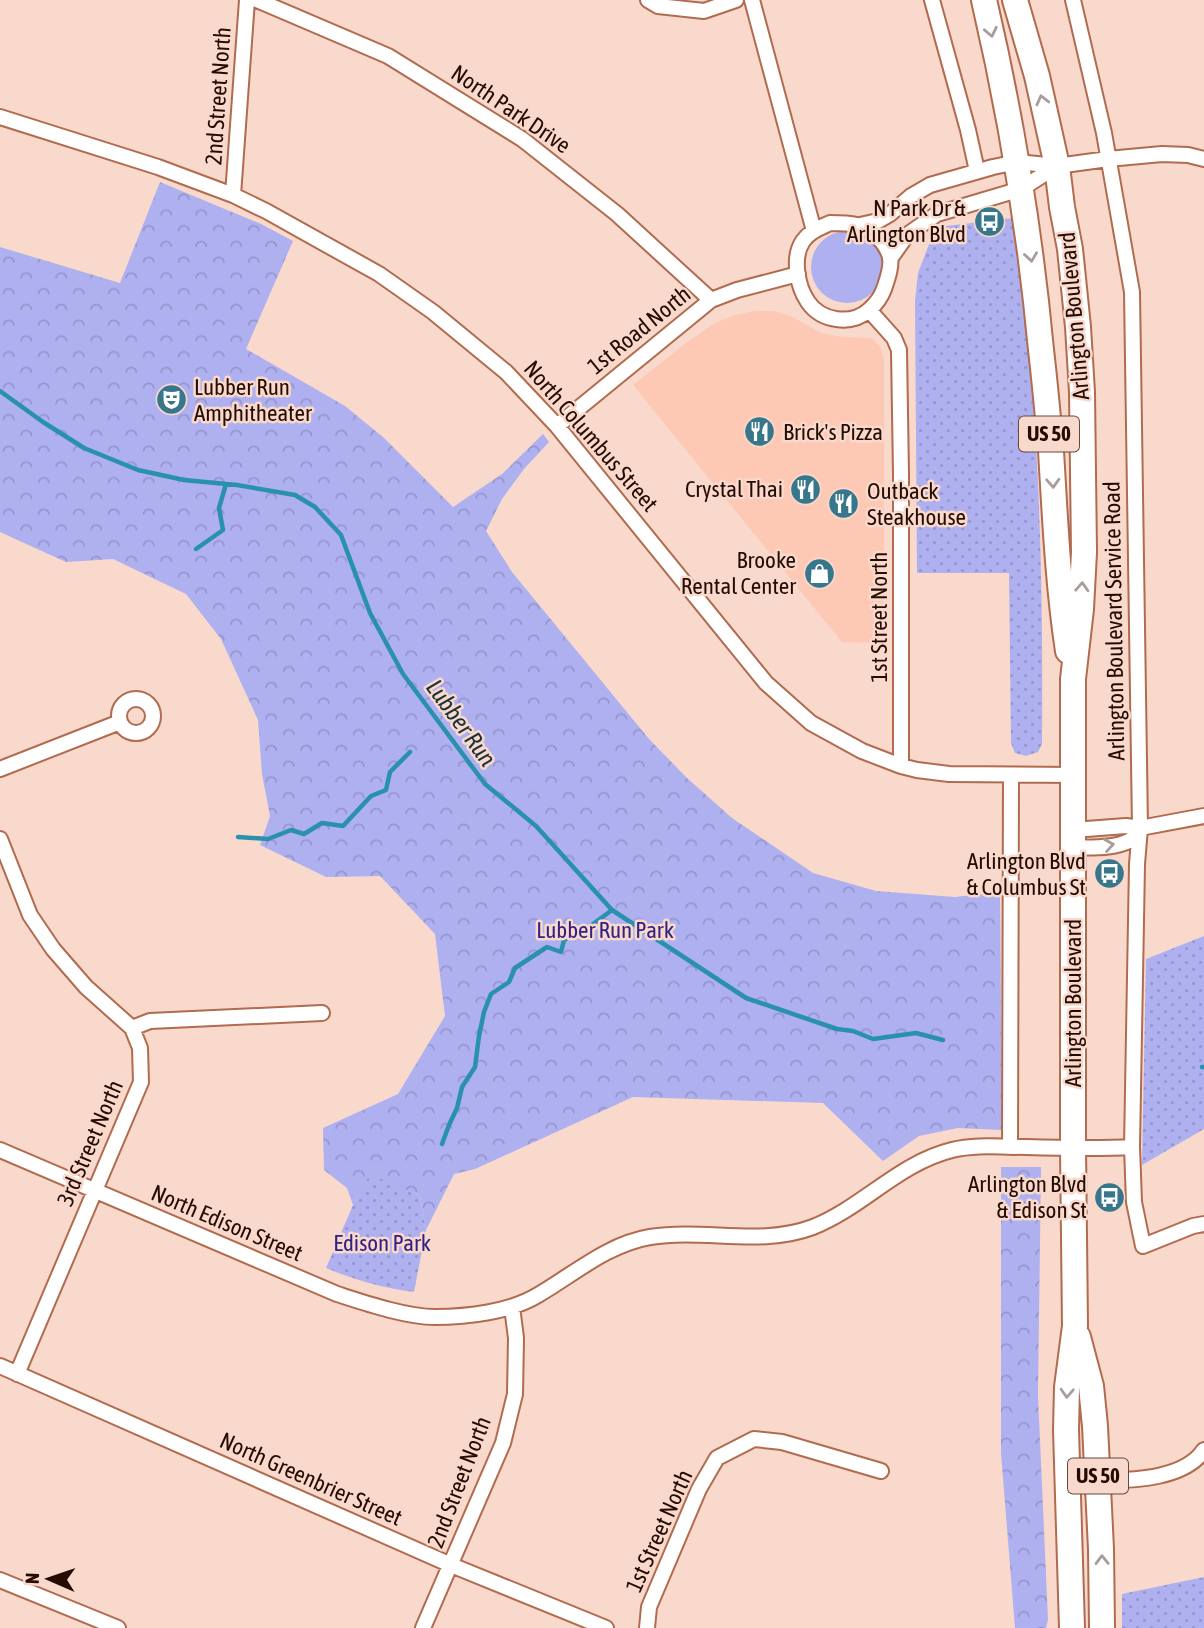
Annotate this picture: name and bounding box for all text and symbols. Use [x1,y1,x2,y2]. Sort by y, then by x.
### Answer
street label: 2nd Street North [200,26,236,166]
one-way arrow [983,26,998,38]
street label: North Park Drive [446,60,576,158]
one-way arrow [1036,94,1050,106]
place label: N Park Dr & Arlington Blvd [847,195,966,247]
bus stop icon: N Park Dr & Arlington Blvd [972,204,1006,238]
street label: Arlington Boulevard [1054,231,1094,401]
one-way arrow [1023,251,1038,263]
street label: 1st Road North [582,281,696,379]
street label: North Columbus Street [519,356,663,516]
place label: Lubber Run Amphitheater [194,374,313,426]
theatre icon: Lubber Run Amphitheater [154,383,188,417]
restaurant icon: Brick's Pizza [743,415,777,449]
road number: US 50 [1019,416,1079,452]
place label: Brick's Pizza [783,419,883,445]
restaurant icon: Crystal Thai [789,472,823,506]
place label: Crystal Thai [685,476,783,502]
place label: Outback Steakhouse [867,478,966,530]
one-way arrow [1045,478,1060,489]
street label: Arlington Boulevard Service Road [1099,481,1129,761]
restaurant icon: Outback Steakhouse [827,487,861,521]
place label: Brooke Rental Center [681,547,797,599]
street label: 1st Street North [866,551,892,683]
shop icon: Brooke Rental Center [802,556,836,590]
one-way arrow [1075,582,1090,593]
water label: Lubber Run [421,674,502,771]
one-way arrow [1103,838,1115,853]
place label: Arlington Blvd & Columbus St [966,848,1086,900]
bus stop icon: Arlington Blvd & Columbus St [1092,857,1126,891]
park label: Lubber Run Park [536,917,674,943]
street label: Arlington Boulevard [1060,919,1086,1087]
street label: 3rd Street North [52,1076,128,1210]
place label: Arlington Blvd & Edison St [968,1171,1087,1223]
street label: North Edison Street [148,1179,306,1267]
bus stop icon: Arlington Blvd & Edison St [1093,1180,1127,1214]
park label: Edison Park [333,1230,431,1256]
one-way arrow [1059,1388,1074,1399]
street label: 2nd Street North [422,1413,496,1551]
street label: North Greenbrier Street [216,1427,406,1531]
road number: US 50 [1068,1458,1128,1494]
street label: 1st Street North [620,1466,698,1596]
north arrow [14,1544,84,1614]
one-way arrow [1094,1554,1109,1565]
text: N [21,1572,43,1584]

